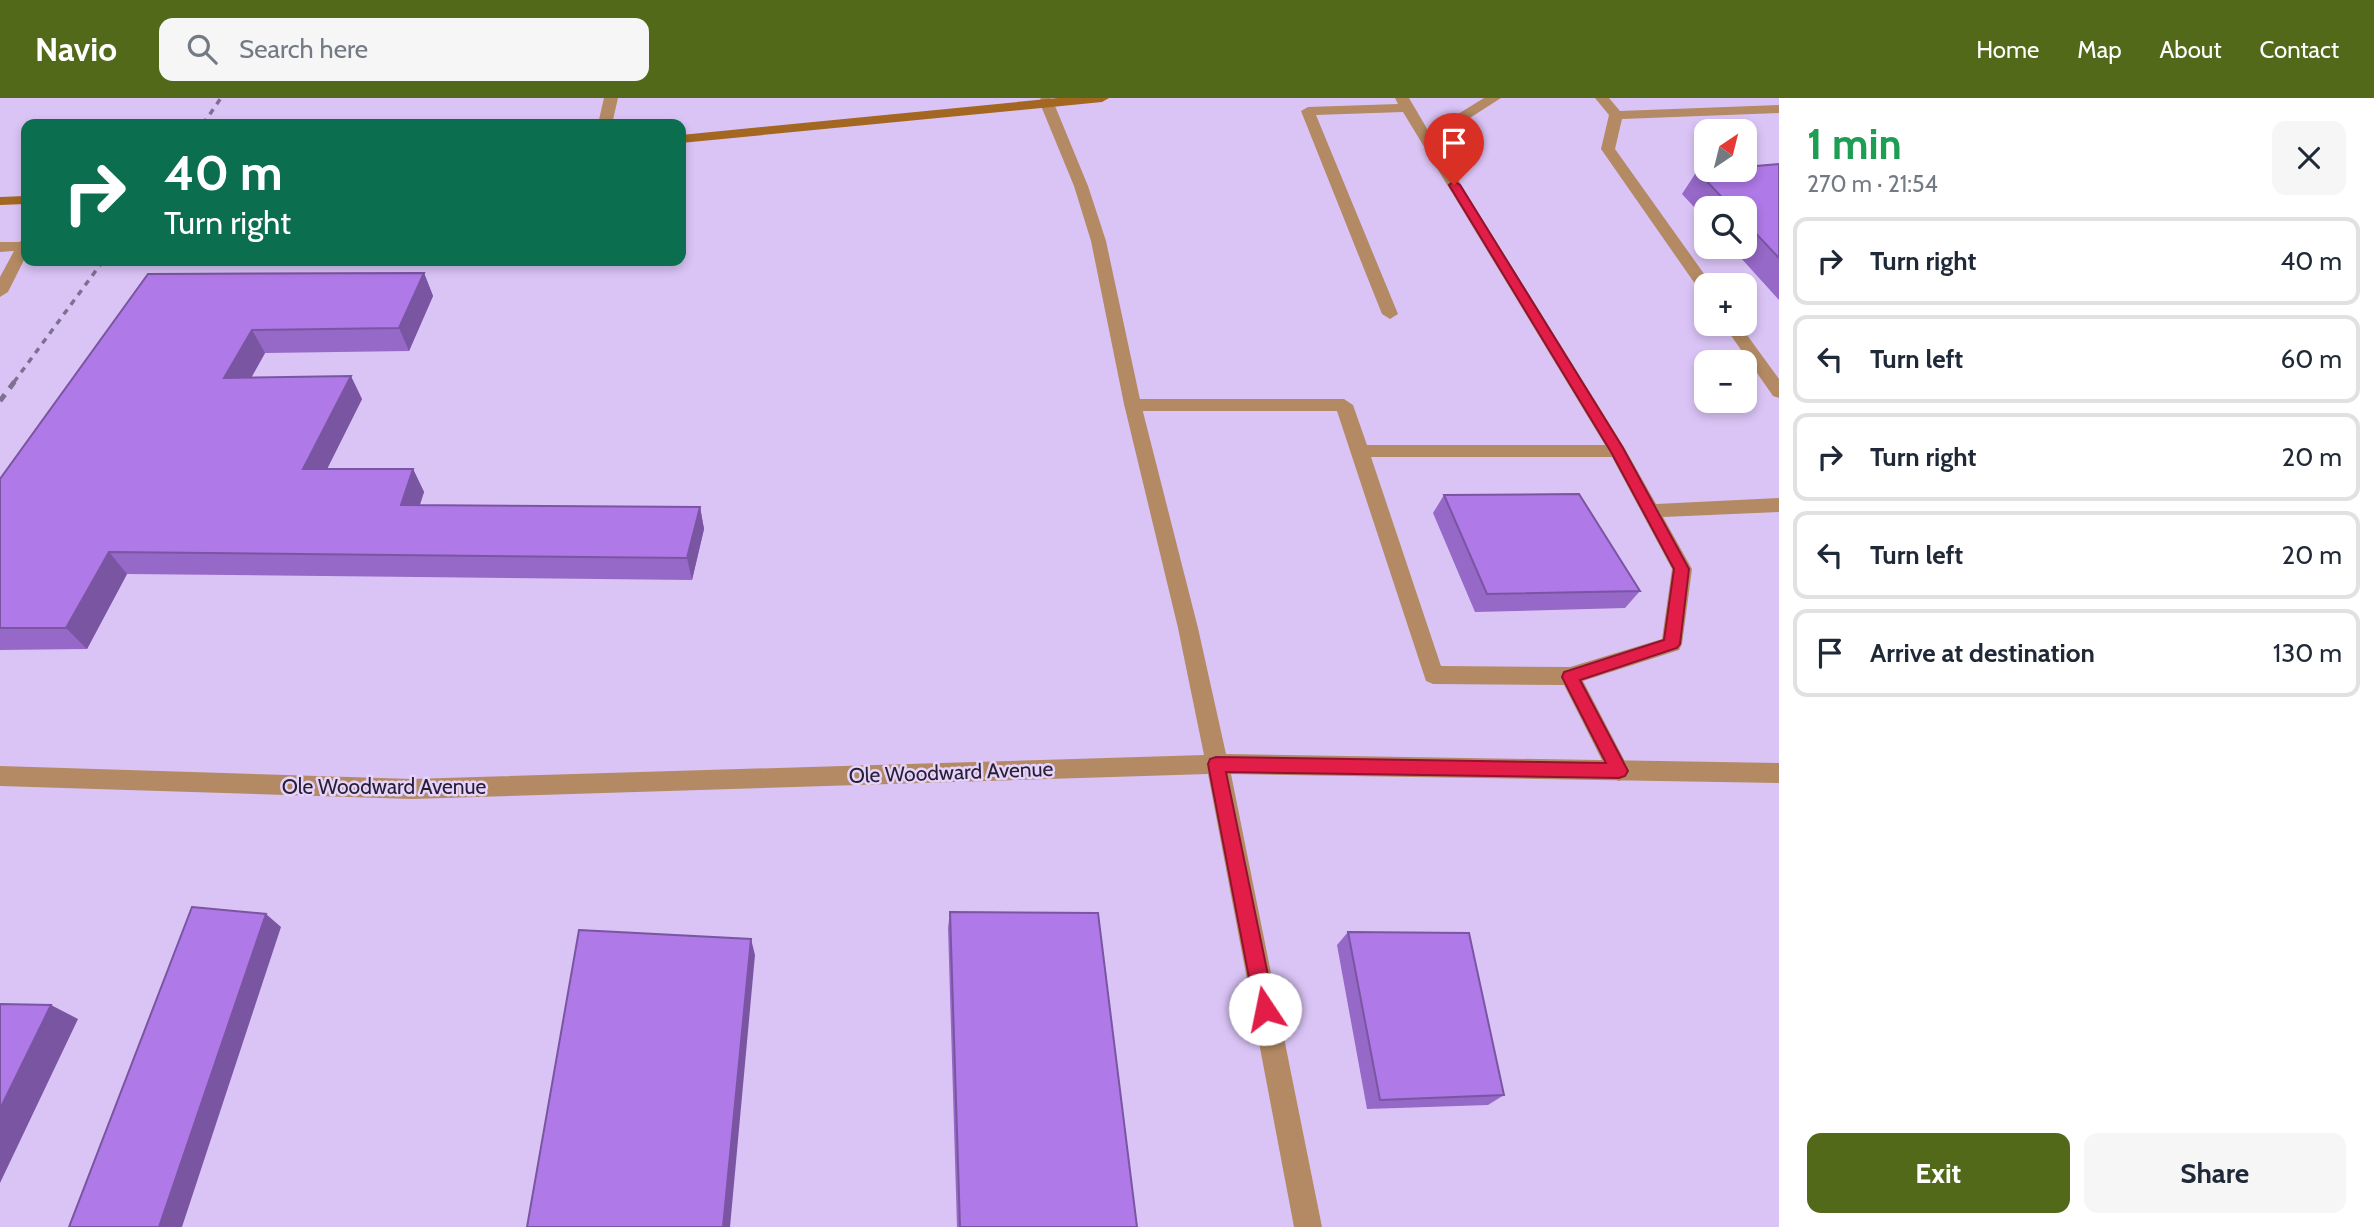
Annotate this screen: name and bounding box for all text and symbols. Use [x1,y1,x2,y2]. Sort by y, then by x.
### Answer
search box [159,18,649,81]
text: Navio [35,29,117,69]
icon: search [183,30,221,68]
text: Search here [239,33,368,65]
text: Home [1976,35,2039,64]
text: Map [2077,35,2122,64]
text: About [2160,35,2222,64]
text: Contact [2260,35,2339,64]
pin [1424,113,1484,185]
text: 1 min [1807,118,1902,170]
north arrow [1694,119,1757,182]
map controls [1694,119,1757,413]
button: close [2272,121,2346,195]
icon: arrive [1435,124,1473,162]
text: 40 m [164,143,283,202]
icon: right [49,147,140,238]
text: 270 m · 21:54 [1807,170,1938,198]
button: search [1694,196,1757,259]
text: Turn right [164,203,291,242]
icon: right [1811,242,1849,280]
text: Turn right [1870,245,1976,277]
text: 40 m [2280,245,2342,277]
button: + [1694,273,1757,336]
icon: left [1811,340,1849,378]
text: Turn left [1870,343,1963,375]
text: 60 m [2280,343,2342,375]
button: − [1694,350,1757,413]
icon: right [1811,438,1849,476]
text: Turn right [1870,441,1976,473]
text: 20 m [2282,441,2342,473]
icon: left [1811,536,1849,574]
text: Turn left [1870,539,1963,571]
text: 20 m [2282,539,2342,571]
icon: arrive [1811,634,1849,672]
text: Arrive at destination [1870,637,2095,669]
text: 130 m [2273,637,2342,669]
street label: Ole Woodward Avenue [848,756,1054,788]
street label: Ole Woodward Avenue [282,774,487,799]
position arrow [1228,972,1302,1046]
button: Exit [1807,1133,2070,1213]
button: Share [2084,1133,2346,1213]

